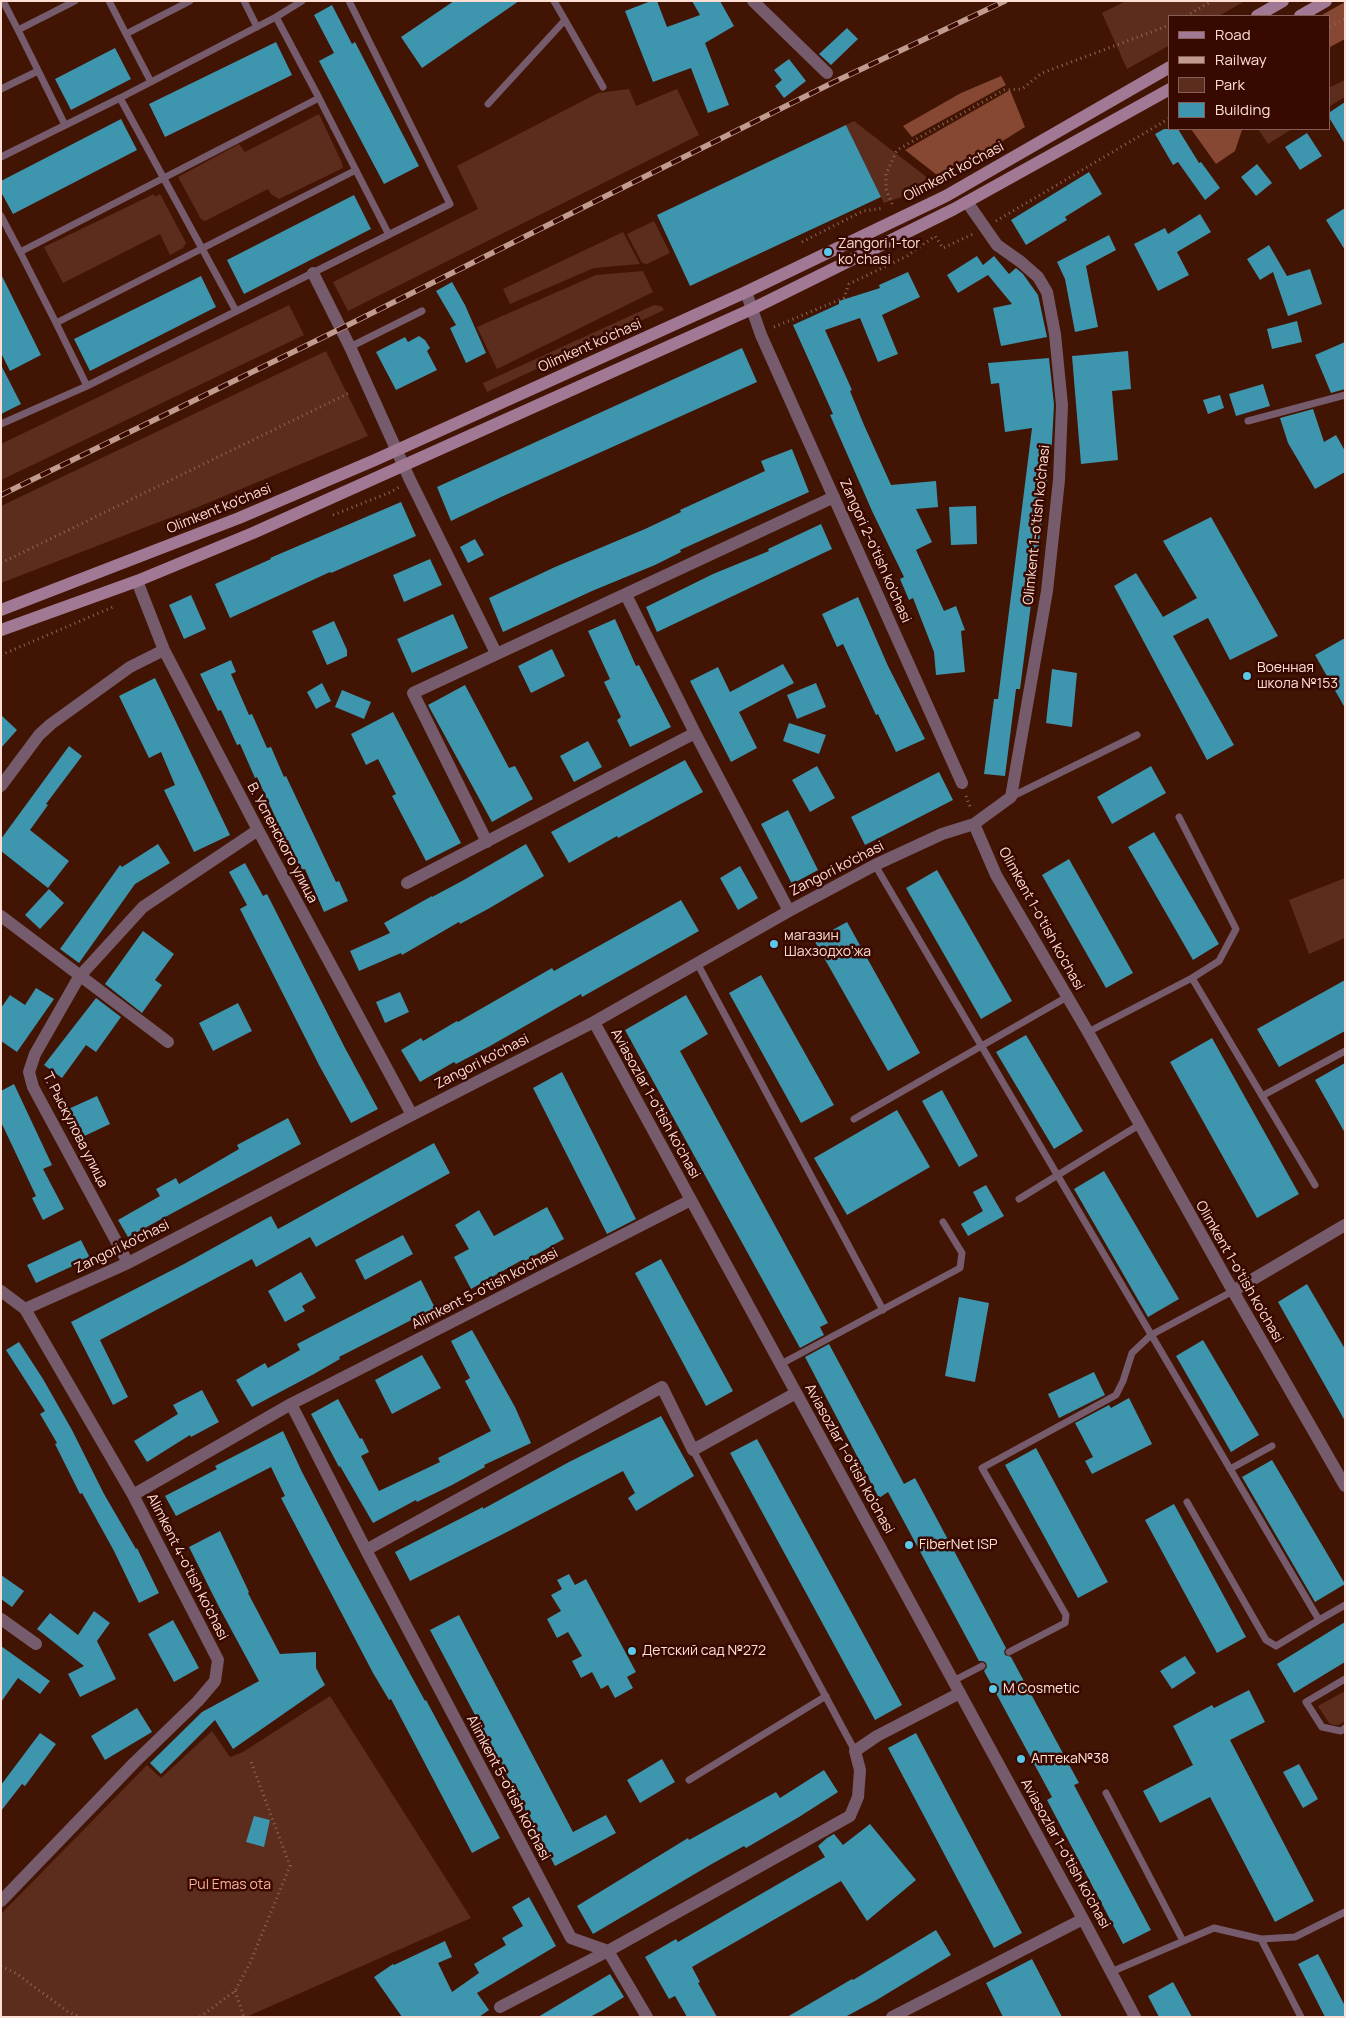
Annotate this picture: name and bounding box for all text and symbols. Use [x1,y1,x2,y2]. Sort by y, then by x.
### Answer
legend [1168,15,1331,130]
text: Road [1215,24,1251,45]
text: Railway [1215,49,1267,70]
text: Park [1215,74,1245,95]
text: Building [1215,99,1270,120]
street label: Olimkent ko'chasi [901,138,1007,206]
place label: Zangori 1-tor ko‘chasi [838,236,920,268]
marker: Zangori 1-tor ko‘chasi [822,246,834,258]
street label: Olimkent ko'chasi [536,316,644,376]
street label: Olimkent 1-o'tish ko'chasi [1020,444,1054,606]
street label: Zangori 2-o'tish ko'chasi [836,477,914,625]
street label: Olimkent ko'chasi [164,480,274,538]
place label: Военная школа №153 [1257,660,1338,692]
marker: Военная школа №153 [1241,670,1253,682]
street label: В. Успенского улица [243,780,321,906]
street label: Zangori ko'chasi [787,838,887,900]
street label: Olimkent 1-o'tish ko'chasi [995,845,1087,993]
place label: магазин Шахзодхо’жа [784,928,871,960]
marker: магазин Шахзодхо’жа [768,938,780,950]
street label: Aviasozlar 1-o'tish ko'chasi [607,1026,703,1182]
street label: Zangori ko'chasi [432,1031,532,1093]
street label: Т. Рыскулова улица [39,1070,111,1190]
street label: Olimkent 1-o'tish ko'chasi [1192,1198,1286,1346]
street label: Zangori ko'chasi [72,1217,172,1277]
street label: Alimkent 5-o'tish ko'chasi [409,1245,561,1333]
street label: Aviasozlar 1-o'tish ko'chasi [801,1381,897,1537]
street label: Alimkent 4-o'tish ko'chasi [143,1491,231,1643]
place label: FiberNet ISP [919,1537,997,1553]
marker: FiberNet ISP [903,1539,915,1551]
place label: Детский сад №272 [642,1643,766,1659]
marker: Детский сад №272 [626,1645,638,1657]
place label: M Cosmetic [1003,1681,1080,1697]
marker: M Cosmetic [987,1683,999,1695]
street label: Alimkent 5-o'tish ko'chasi [463,1713,553,1863]
place label: Аптека№38 [1031,1751,1109,1767]
marker: Аптека№38 [1015,1753,1027,1765]
street label: Aviasozlar 1-o'tish ko'chasi [1017,1776,1113,1932]
park label: Pul Emas ota [189,1877,271,1893]

